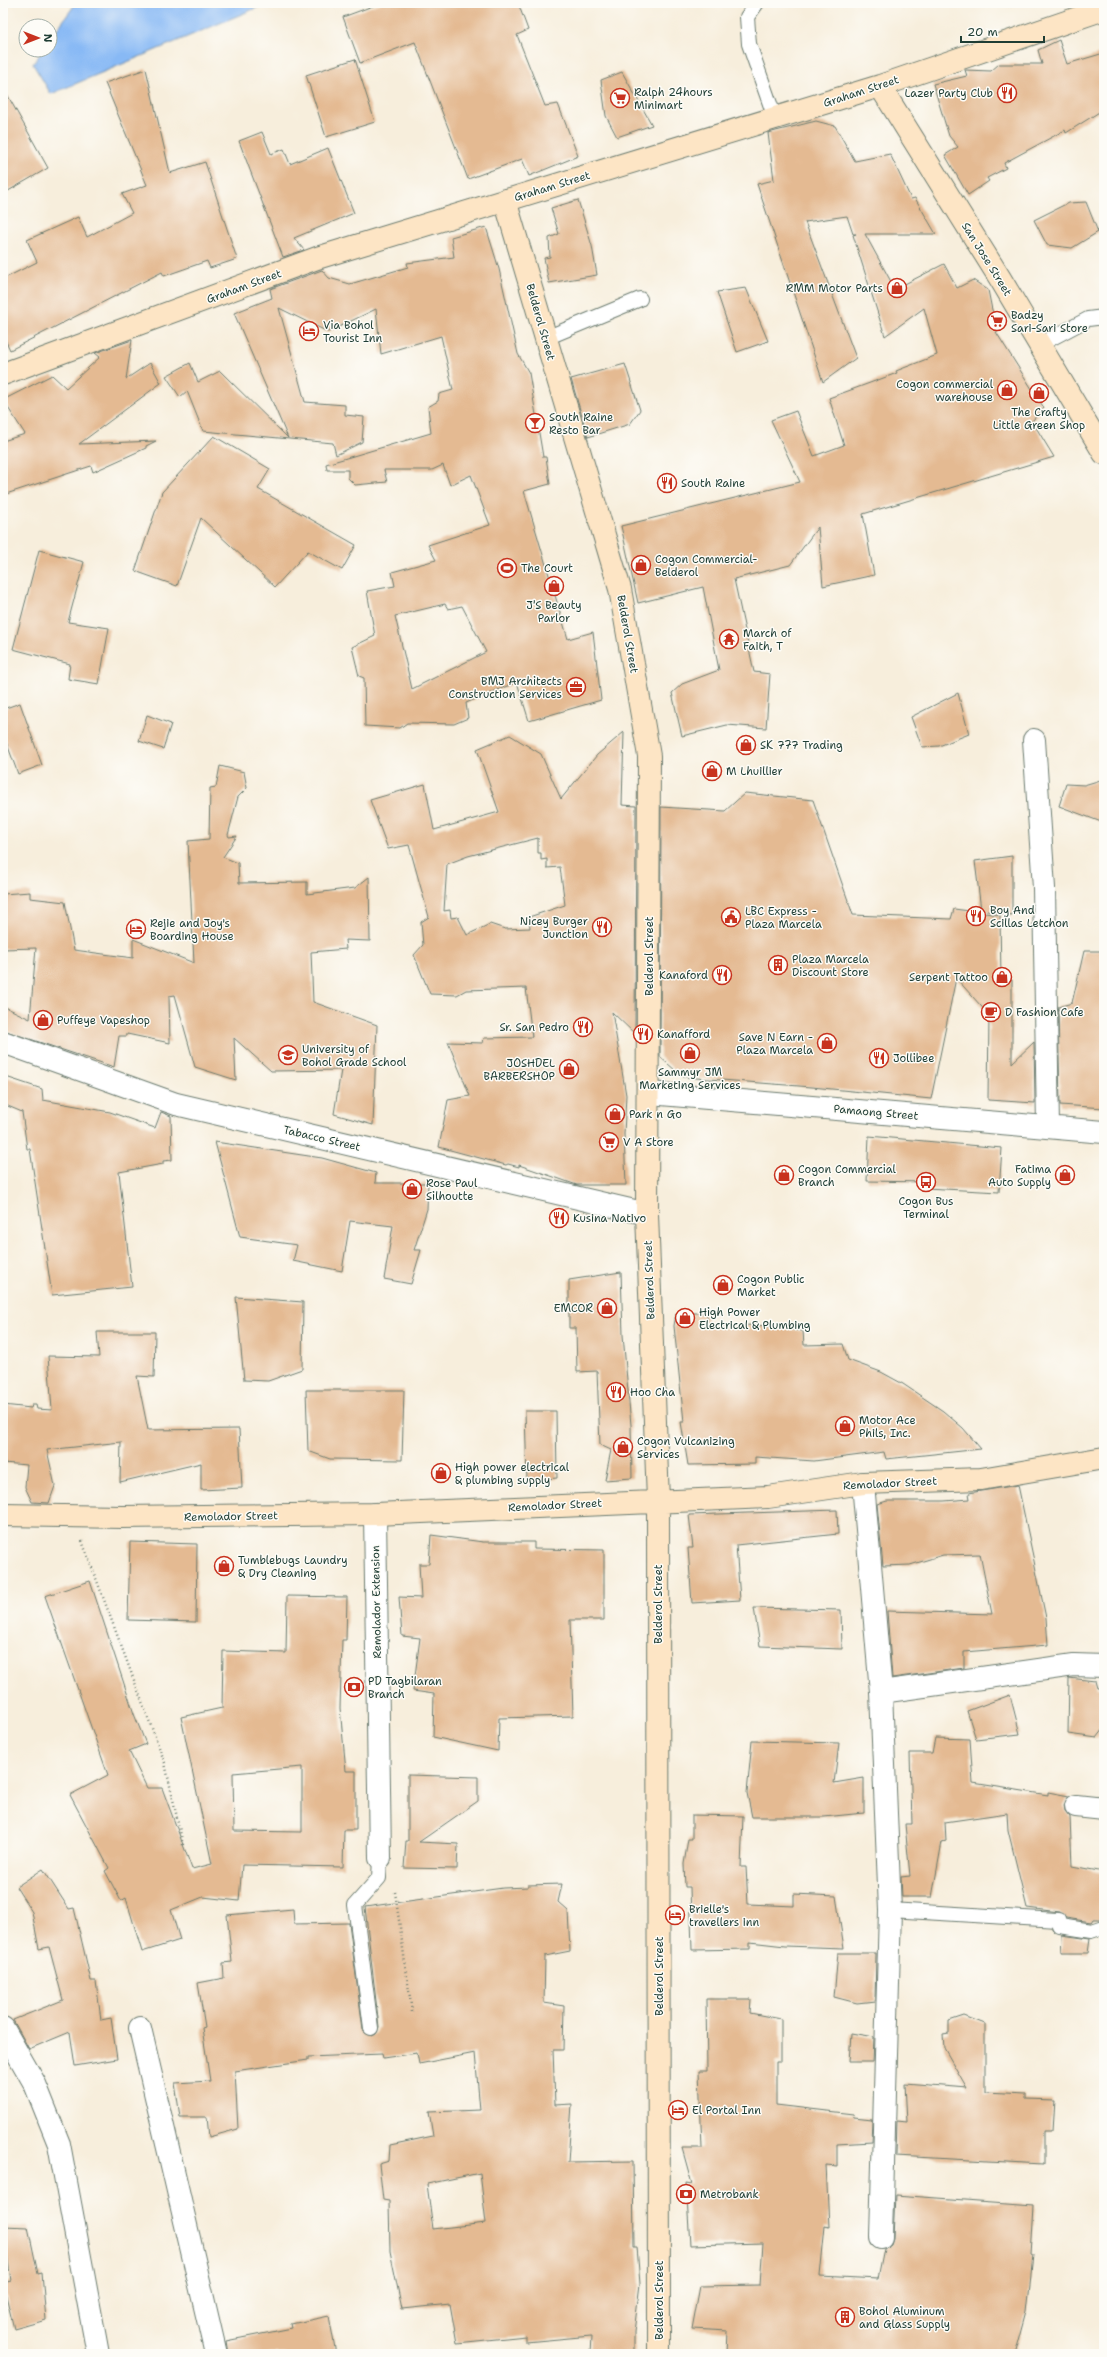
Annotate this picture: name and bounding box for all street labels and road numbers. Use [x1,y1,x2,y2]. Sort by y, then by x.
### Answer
street label: Graham Street [821,72,901,111]
street label: Graham Street [512,168,592,205]
street label: San Jose Street [958,220,1015,299]
street label: Graham Street [205,266,284,307]
street label: Belderol Street [522,282,559,362]
street label: Belderol Street [613,594,642,675]
street label: Belderol Street [642,916,657,996]
street label: Pamaong Street [833,1101,919,1124]
street label: Tabacco Street [282,1122,362,1155]
street label: Belderol Street [641,1240,658,1320]
street label: Remolador Street [843,1474,938,1493]
street label: Remolador Street [508,1496,603,1515]
street label: Remolador Street [184,1508,278,1525]
street label: Remolador Extension [368,1545,385,1659]
street label: Belderol Street [651,1564,666,1644]
street label: Belderol Street [652,1936,667,2016]
street label: Belderol Street [652,2260,667,2340]

